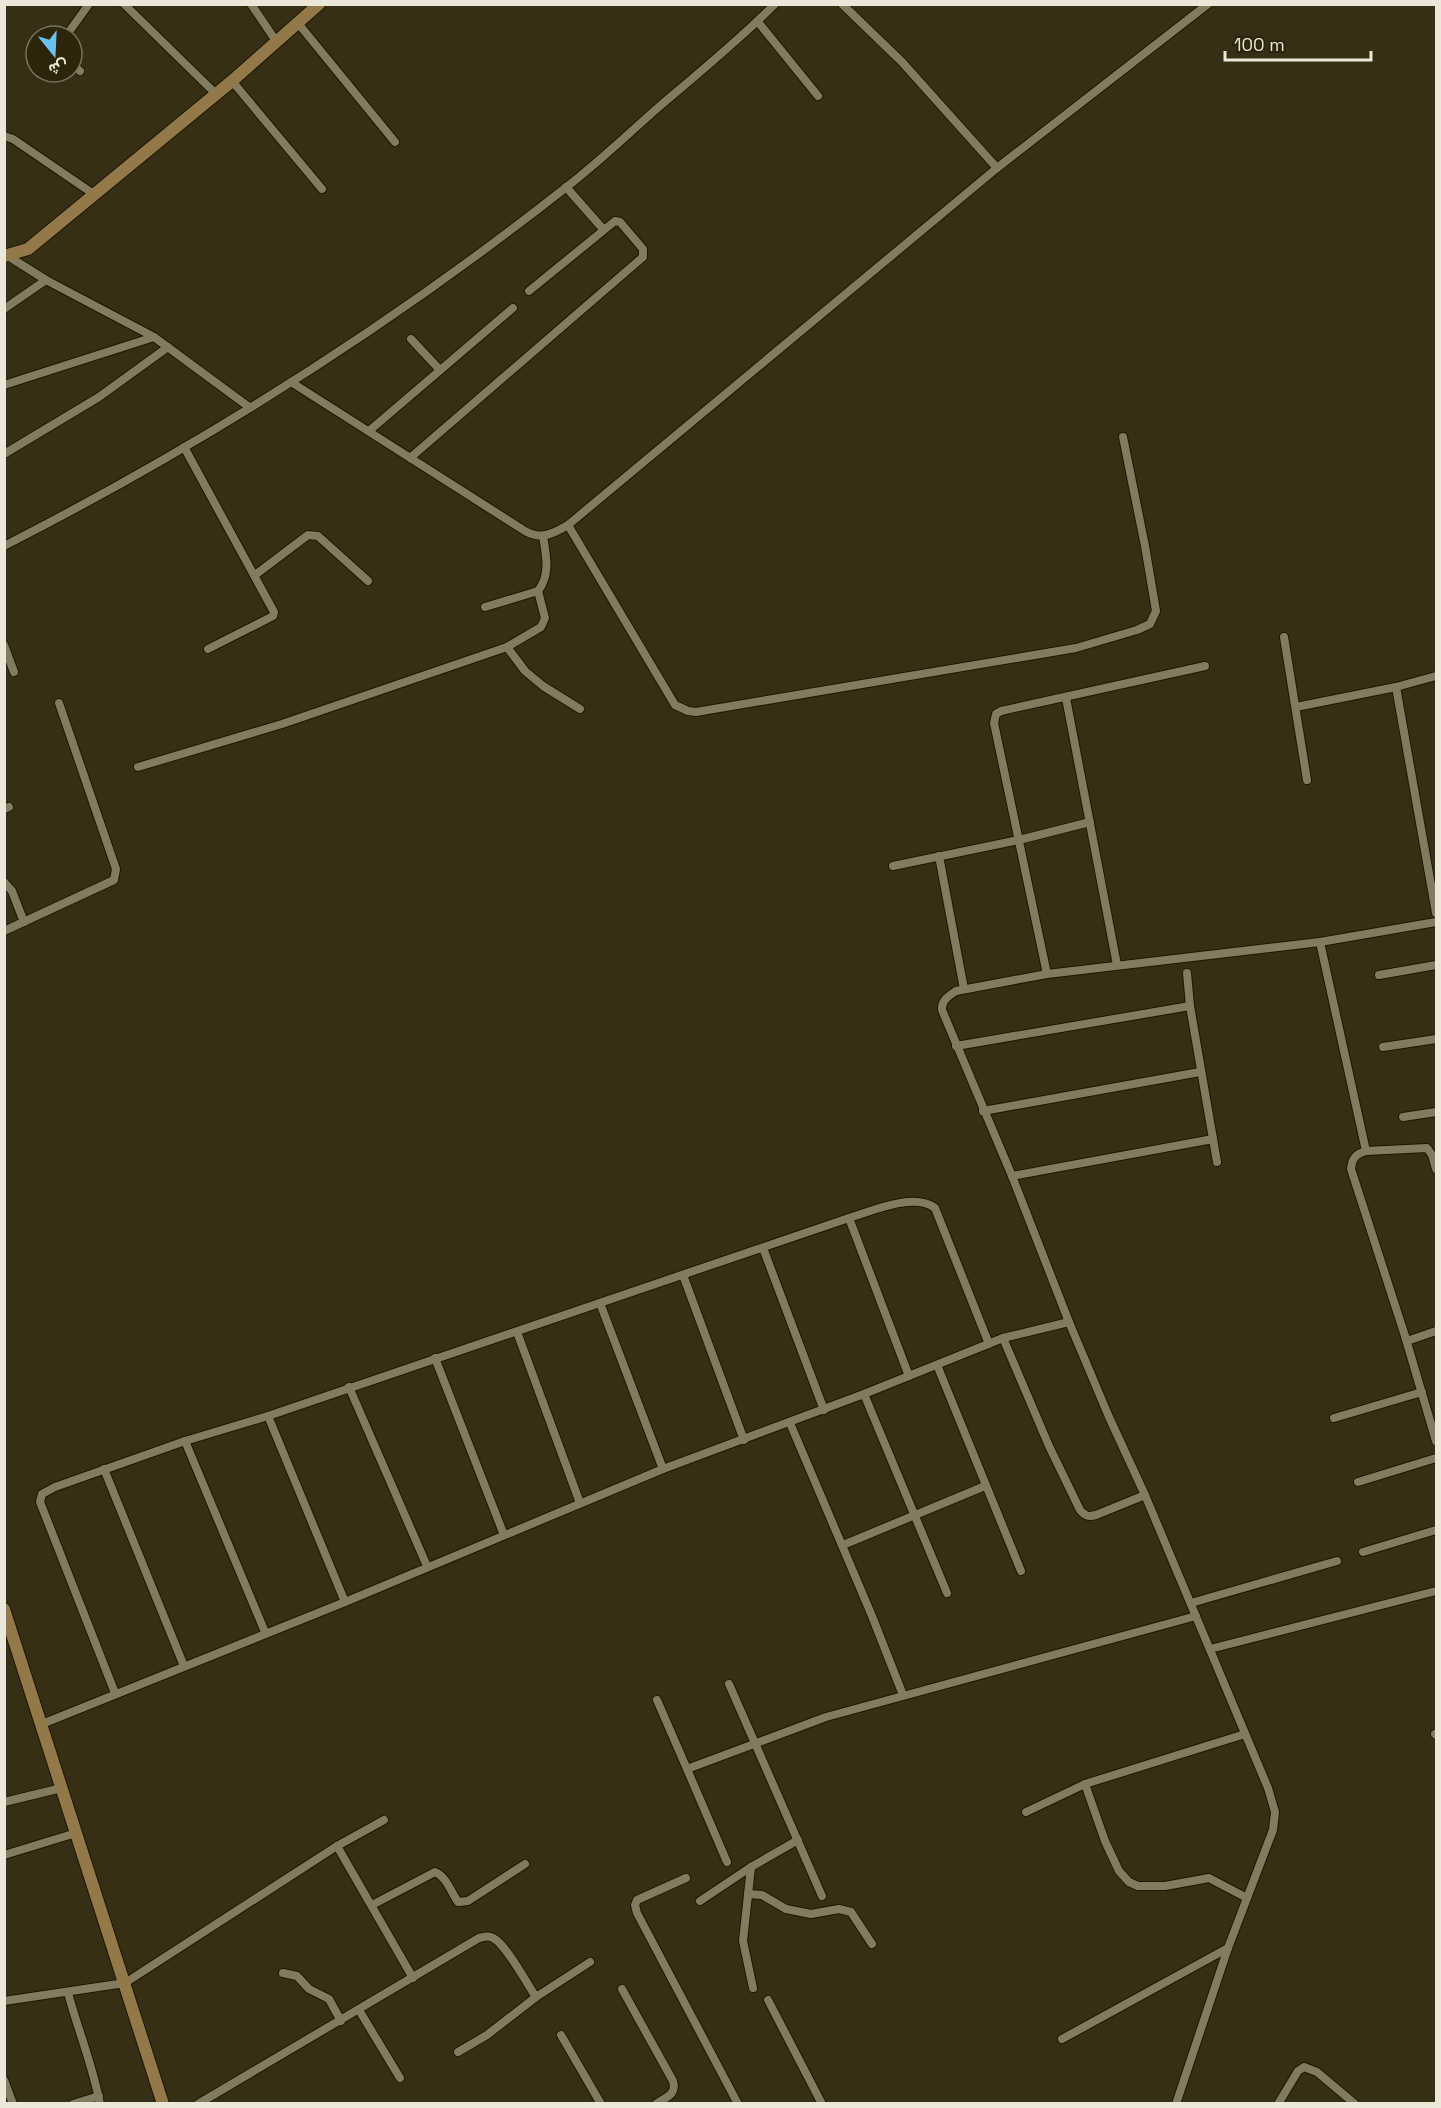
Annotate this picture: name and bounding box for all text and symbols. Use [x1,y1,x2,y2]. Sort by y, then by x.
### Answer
north arrow [24,24,84,84]
scale bar [1225,24,1370,62]
text: 100 m [1234,33,1285,56]
text: ش [46,55,71,81]

